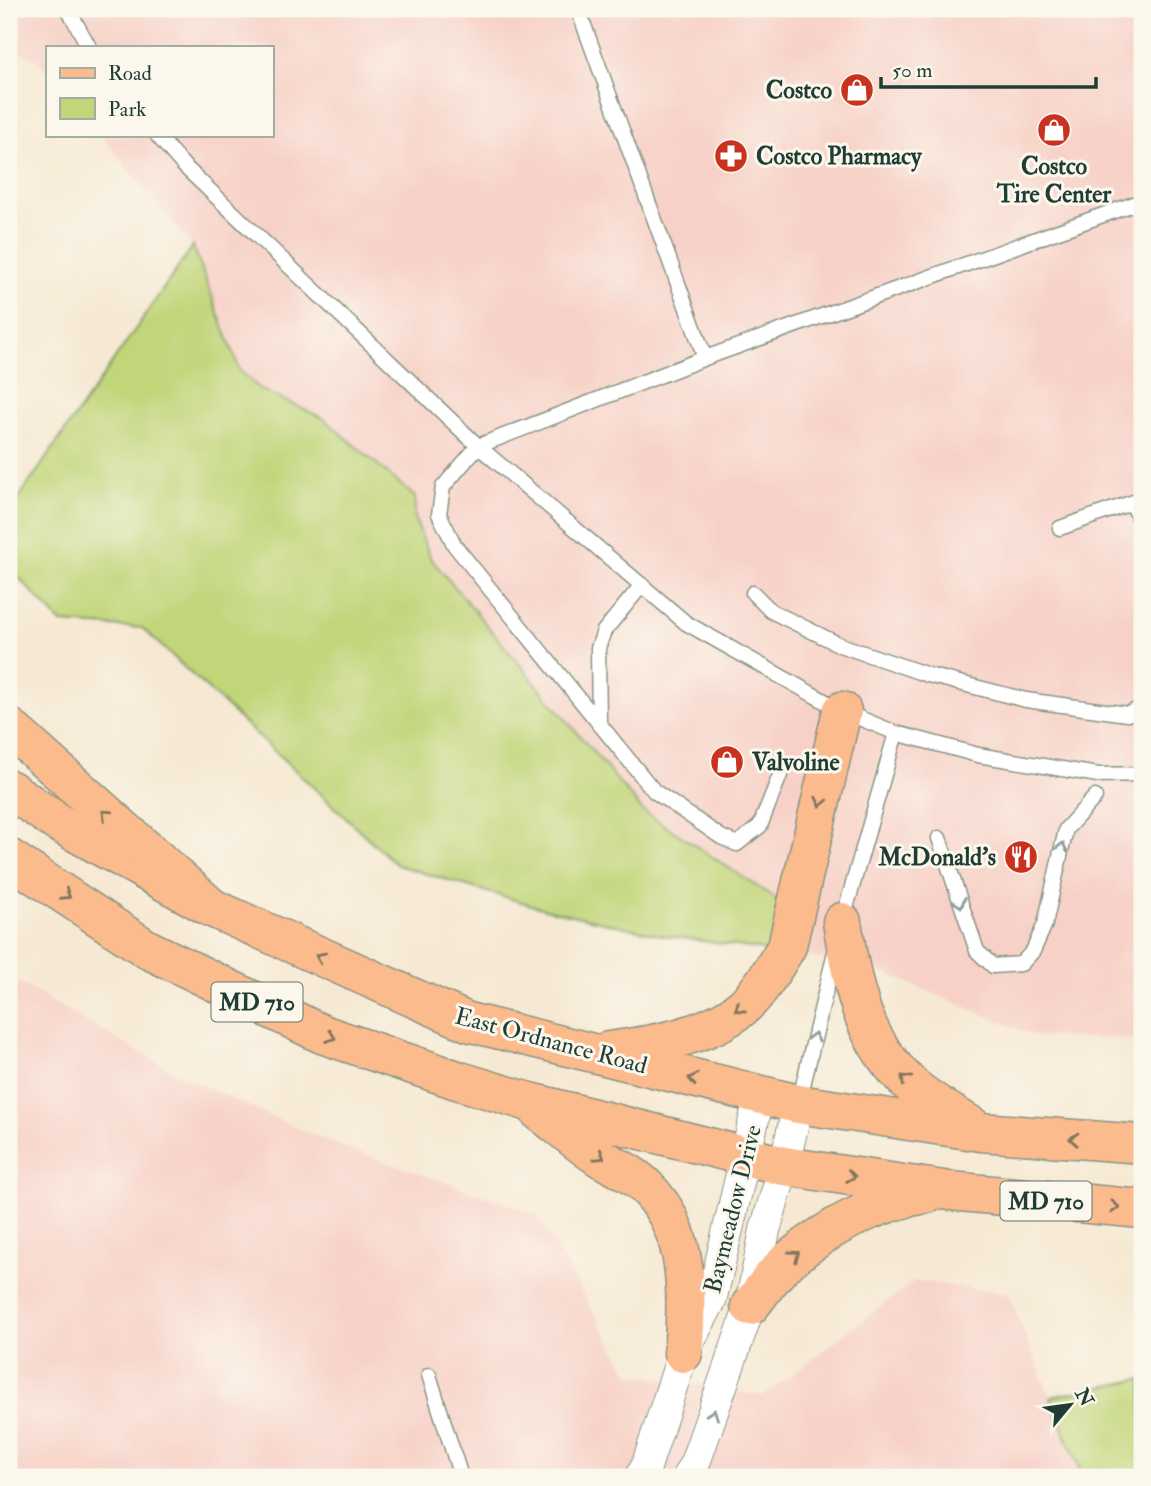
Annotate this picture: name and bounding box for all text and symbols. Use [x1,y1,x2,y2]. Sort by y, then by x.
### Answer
legend [46,46,273,136]
scale bar [881,46,1097,90]
text: 50 m [892,57,933,84]
text: Road [108,60,153,87]
shop icon: Costco [838,71,876,109]
place label: Costco [766,75,832,106]
text: Park [108,96,146,123]
shop icon: Costco Tire Center [1035,111,1073,149]
pharmacy icon: Costco Pharmacy [712,137,750,175]
place label: Costco Pharmacy [756,141,923,172]
place label: Costco Tire Center [996,151,1112,210]
shop icon: Valvoline [708,743,746,781]
place label: Valvoline [751,747,839,778]
one-way arrow [815,796,830,808]
one-way arrow [101,810,114,822]
restaurant icon: McDonald's [1002,838,1040,876]
one-way arrow [1054,841,1069,853]
place label: McDonald's [877,842,996,873]
one-way arrow [58,887,71,900]
one-way arrow [952,896,966,908]
one-way arrow [315,951,328,965]
road number: MD 710 [212,982,302,1021]
street label: East Ordnance Road [451,1000,651,1082]
one-way arrow [734,1000,747,1012]
one-way arrow [324,1029,336,1043]
one-way arrow [806,1031,821,1043]
one-way arrow [688,1072,700,1087]
one-way arrow [900,1074,913,1087]
street label: Baymeadow Drive [697,1122,769,1296]
one-way arrow [1068,1132,1079,1147]
one-way arrow [593,1148,606,1161]
one-way arrow [845,1168,857,1183]
road number: MD 710 [1000,1182,1092,1220]
one-way arrow [1110,1200,1121,1215]
one-way arrow [787,1251,800,1264]
north arrow [1036,1370,1106,1440]
text: N [1069,1383,1099,1411]
one-way arrow [704,1408,718,1420]

